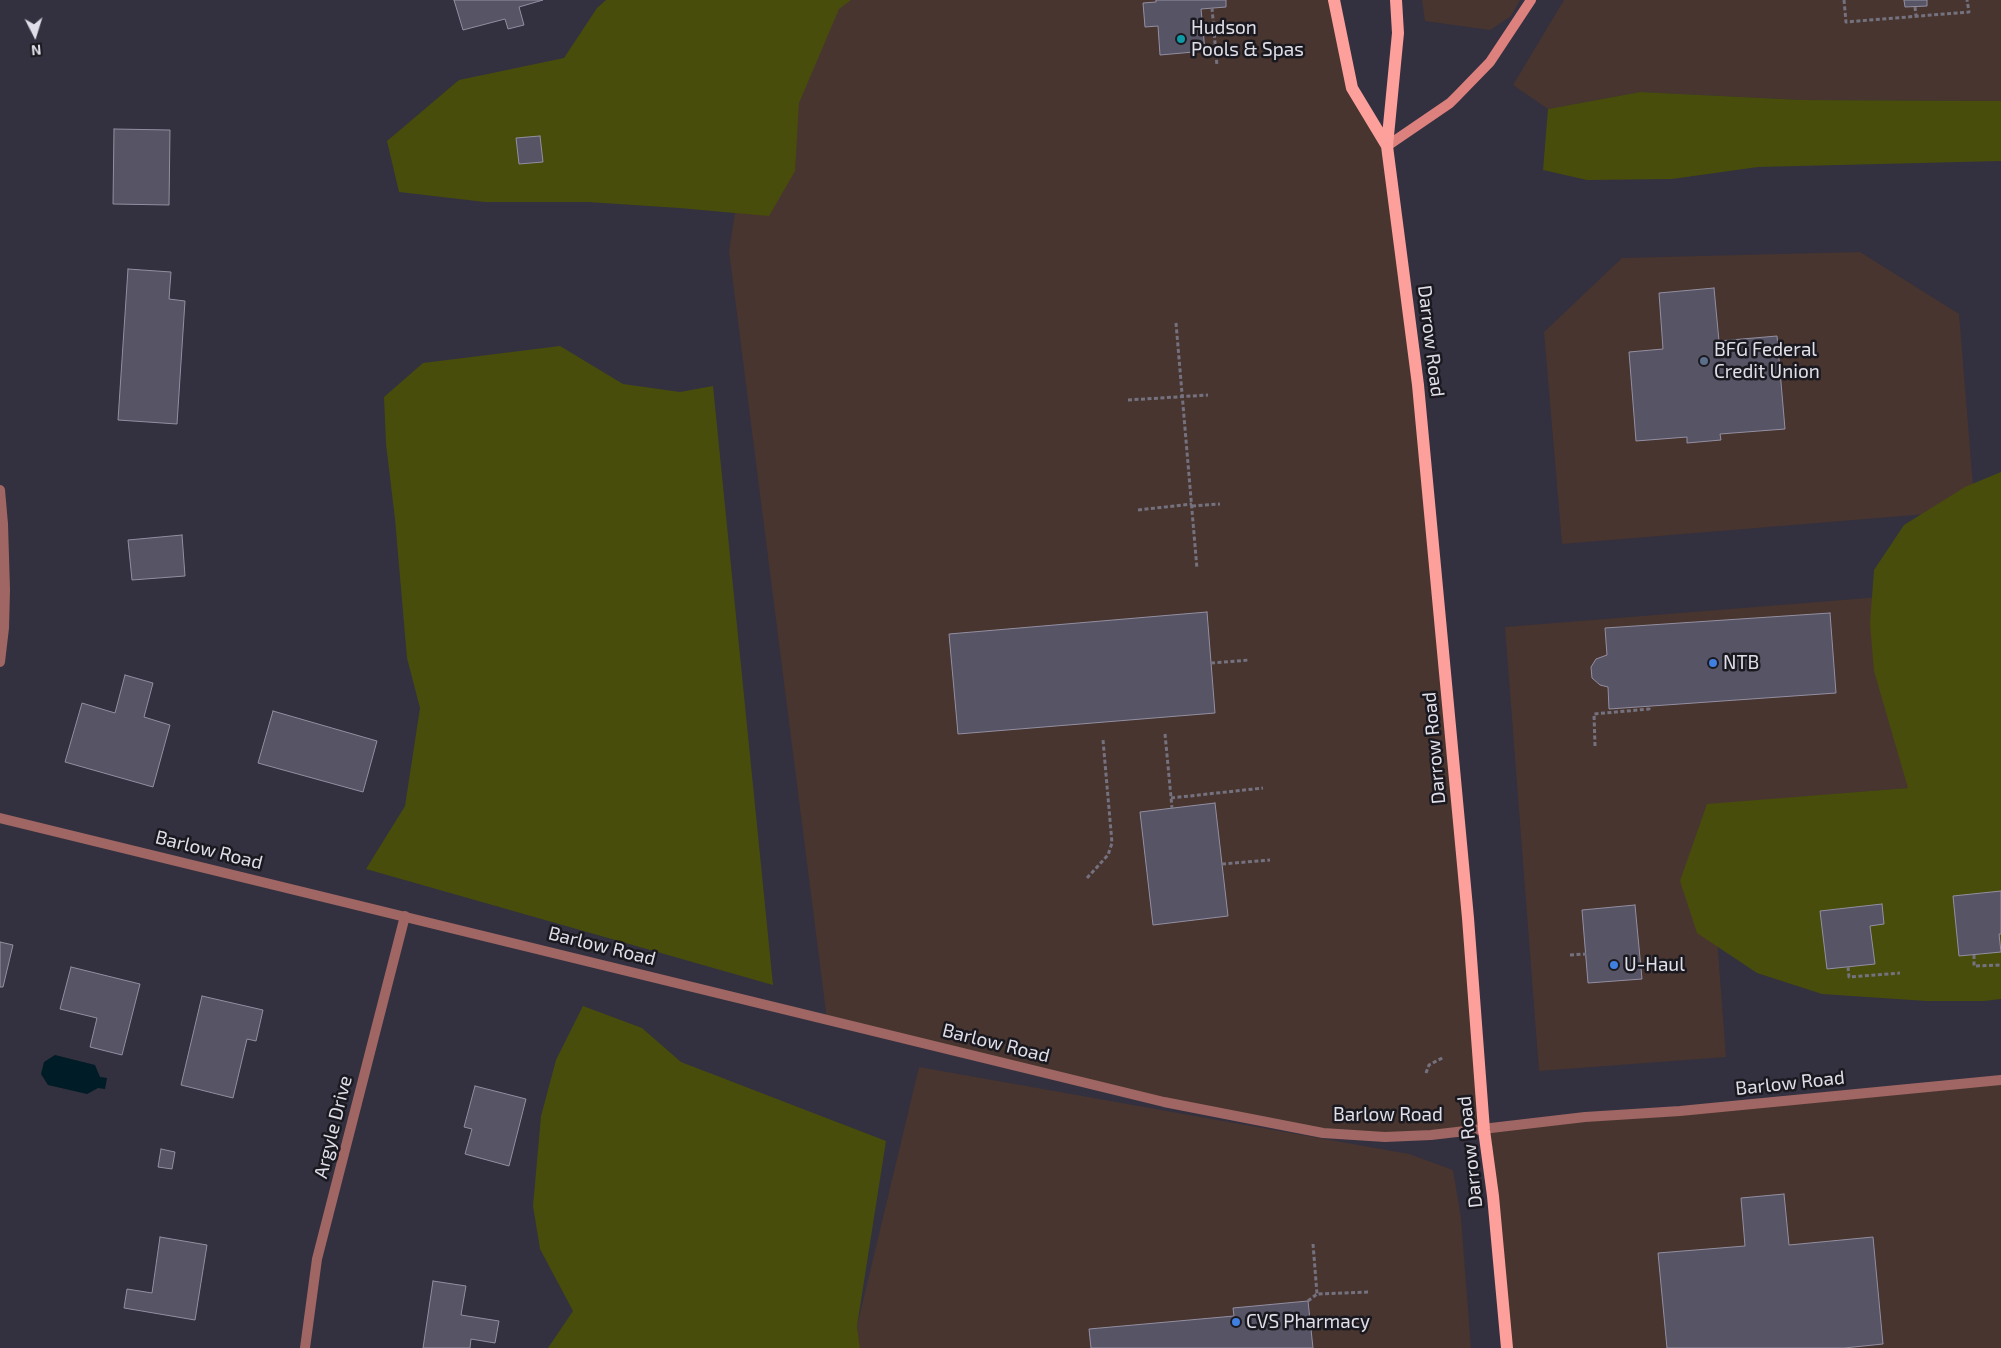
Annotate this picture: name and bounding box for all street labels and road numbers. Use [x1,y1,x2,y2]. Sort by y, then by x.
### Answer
street label: Darrow Road [1413,284,1449,398]
street label: Darrow Road [1418,691,1450,805]
street label: Barlow Road [153,826,265,874]
street label: Barlow Road [546,922,658,970]
street label: Barlow Road [940,1019,1052,1067]
street label: Barlow Road [1734,1066,1846,1100]
street label: Argyle Drive [309,1073,357,1181]
street label: Darrow Road [1453,1095,1487,1209]
street label: Barlow Road [1333,1104,1443,1126]

